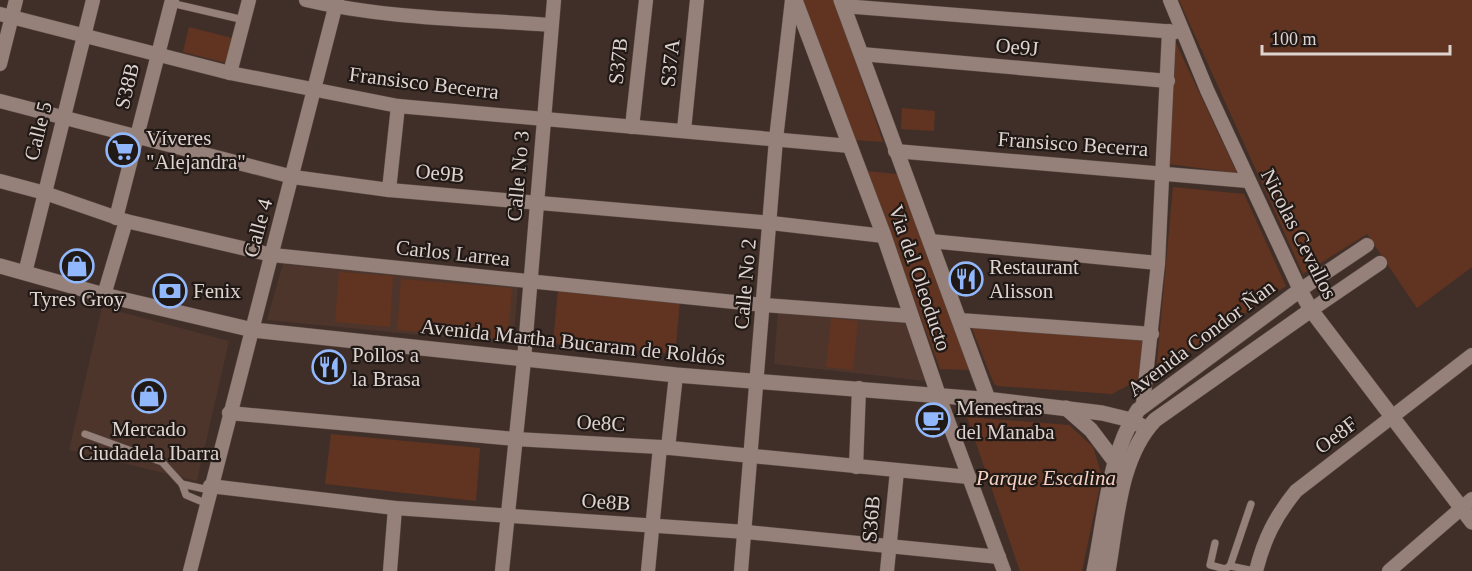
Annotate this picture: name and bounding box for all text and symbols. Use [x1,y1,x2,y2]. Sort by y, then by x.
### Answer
scale bar [1262,18,1450,56]
text: 100 m [1271,29,1317,49]
street label: Oe9J [994,33,1040,61]
street label: S37B [604,37,632,85]
street label: S37A [656,37,685,88]
street label: S38B [110,60,144,112]
street label: Fransisco Becerra [348,62,501,104]
street label: Calle 5 [19,99,57,163]
place label: Víveres "Alejandra" [146,126,246,174]
street label: Fransisco Becerra [997,127,1150,161]
street label: Calle No 3 [502,130,534,222]
supermarket icon: Víveres "Alejandra" [105,132,141,168]
street label: Oe9B [415,159,465,187]
street label: Nicolas Cevallos [1256,165,1342,303]
street label: Calle 4 [239,195,277,260]
street label: Via del Oleoducto [884,202,956,354]
street label: Carlos Larrea [395,235,512,271]
street label: Calle No 2 [729,238,761,330]
shop icon: Tyres Groy [59,248,95,284]
place label: Restaurant Alisson [989,255,1079,303]
restaurant icon: Restaurant Alisson [948,261,984,297]
bank icon: Fenix [152,273,188,309]
street label: Avenida Condor Ñan [1123,275,1280,401]
place label: Fenix [193,279,241,303]
place label: Tyres Groy [30,287,125,311]
street label: Avenida Martha Bucaram de Roldós [419,314,727,370]
place label: Pollos a la Brasa [352,343,421,391]
restaurant icon: Pollos a la Brasa [311,349,347,385]
shop icon: Mercado Ciudadela Ibarra [131,378,167,414]
place label: Menestras del Manaba [956,396,1055,444]
cafe icon: Menestras del Manaba [915,402,951,438]
street label: Oe8C [576,410,626,436]
street label: Oe8F [1310,411,1362,459]
place label: Mercado Ciudadela Ibarra [79,417,220,465]
park label: Parque Escalina [975,466,1116,490]
street label: Oe8B [581,488,631,516]
street label: S36B [857,495,885,543]

